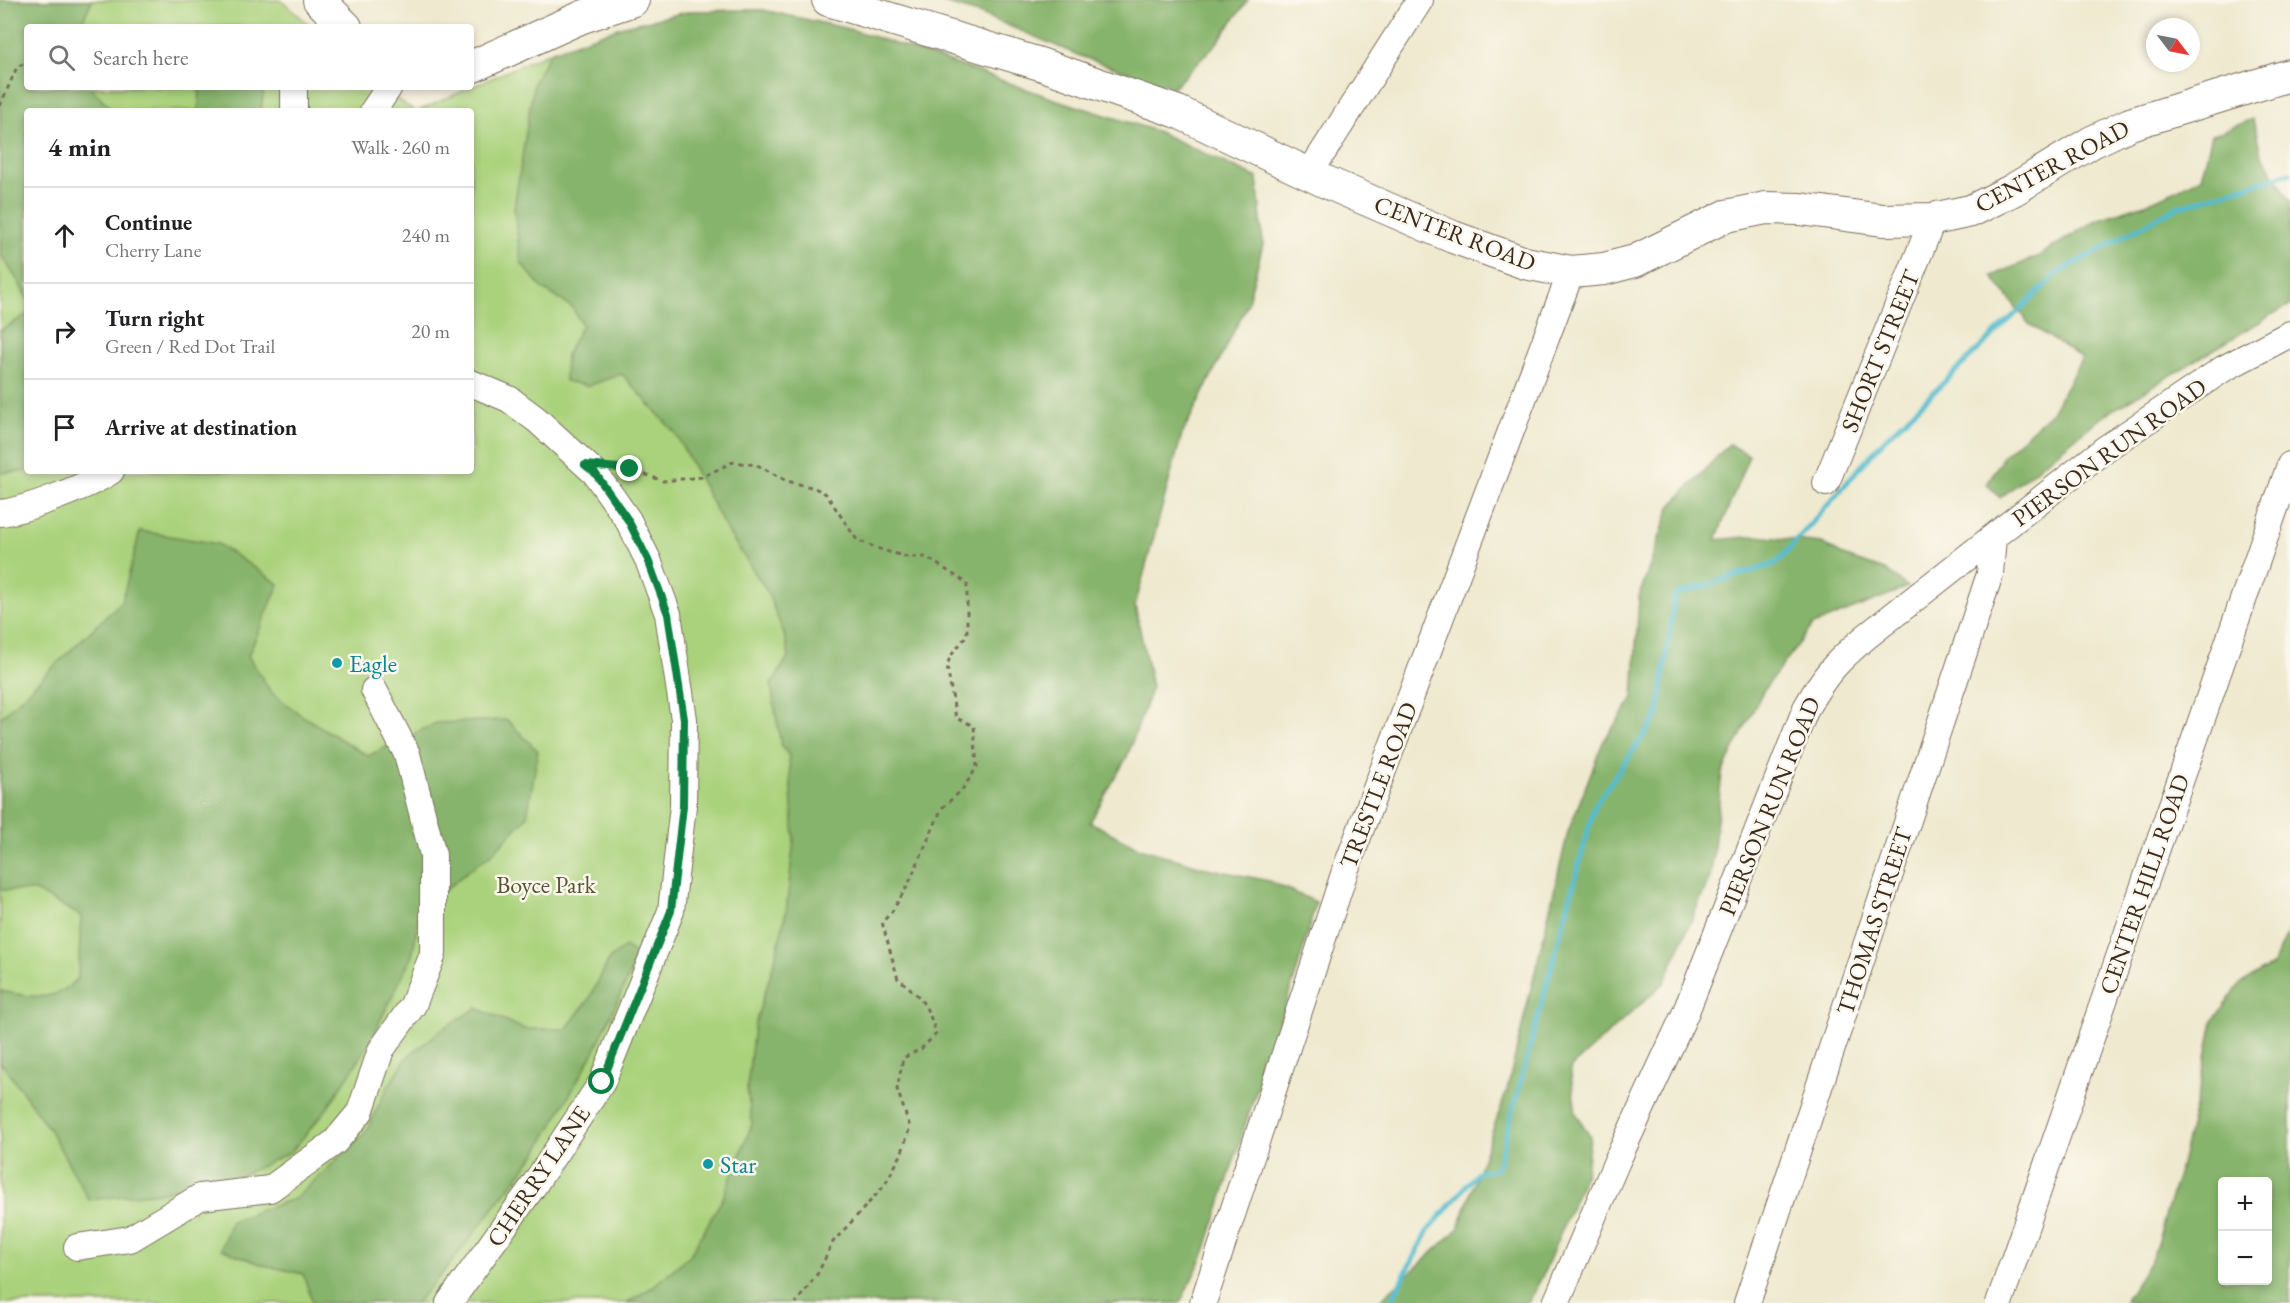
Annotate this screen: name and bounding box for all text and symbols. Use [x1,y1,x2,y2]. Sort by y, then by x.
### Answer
north arrow [2146,18,2200,72]
search box [24,24,474,90]
icon: search [45,41,78,74]
text: Search here [93,43,188,72]
street label: CENTER ROAD [1969,112,2135,220]
text: 4 min [48,130,111,164]
text: Walk · 260 m [351,134,450,160]
street label: CENTER ROAD [1370,188,1540,278]
text: Continue [105,208,192,237]
icon: ahead [48,219,81,252]
text: 240 m [402,222,450,248]
text: Cherry Lane [105,237,201,263]
street label: SHORT STREET [1833,265,1927,437]
text: Turn right [105,304,204,333]
icon: right [48,315,81,348]
text: 20 m [411,318,450,344]
text: Green / Red Dot Trail [105,333,275,359]
street label: PIERSON RUN ROAD [2005,371,2213,533]
icon: arrive [48,411,81,444]
text: Arrive at destination [105,413,297,442]
route end [616,455,642,481]
place label: Eagle [349,648,397,679]
marker: Eagle [330,656,344,670]
street label: PIERSON RUN ROAD [1711,692,1827,920]
street label: TRESTLE ROAD [1332,697,1424,873]
street label: CENTER HILL ROAD [2092,770,2196,998]
street label: THOMAS STREET [1829,822,1919,1019]
park label: Boyce Park [496,869,597,900]
route start [588,1068,614,1094]
street label: CHERRY LANE [479,1099,597,1253]
place label: Star [720,1149,756,1180]
marker: Star [701,1157,715,1171]
map controls [2218,1177,2272,1285]
button: + [2218,1177,2272,1231]
button: − [2218,1231,2272,1285]

